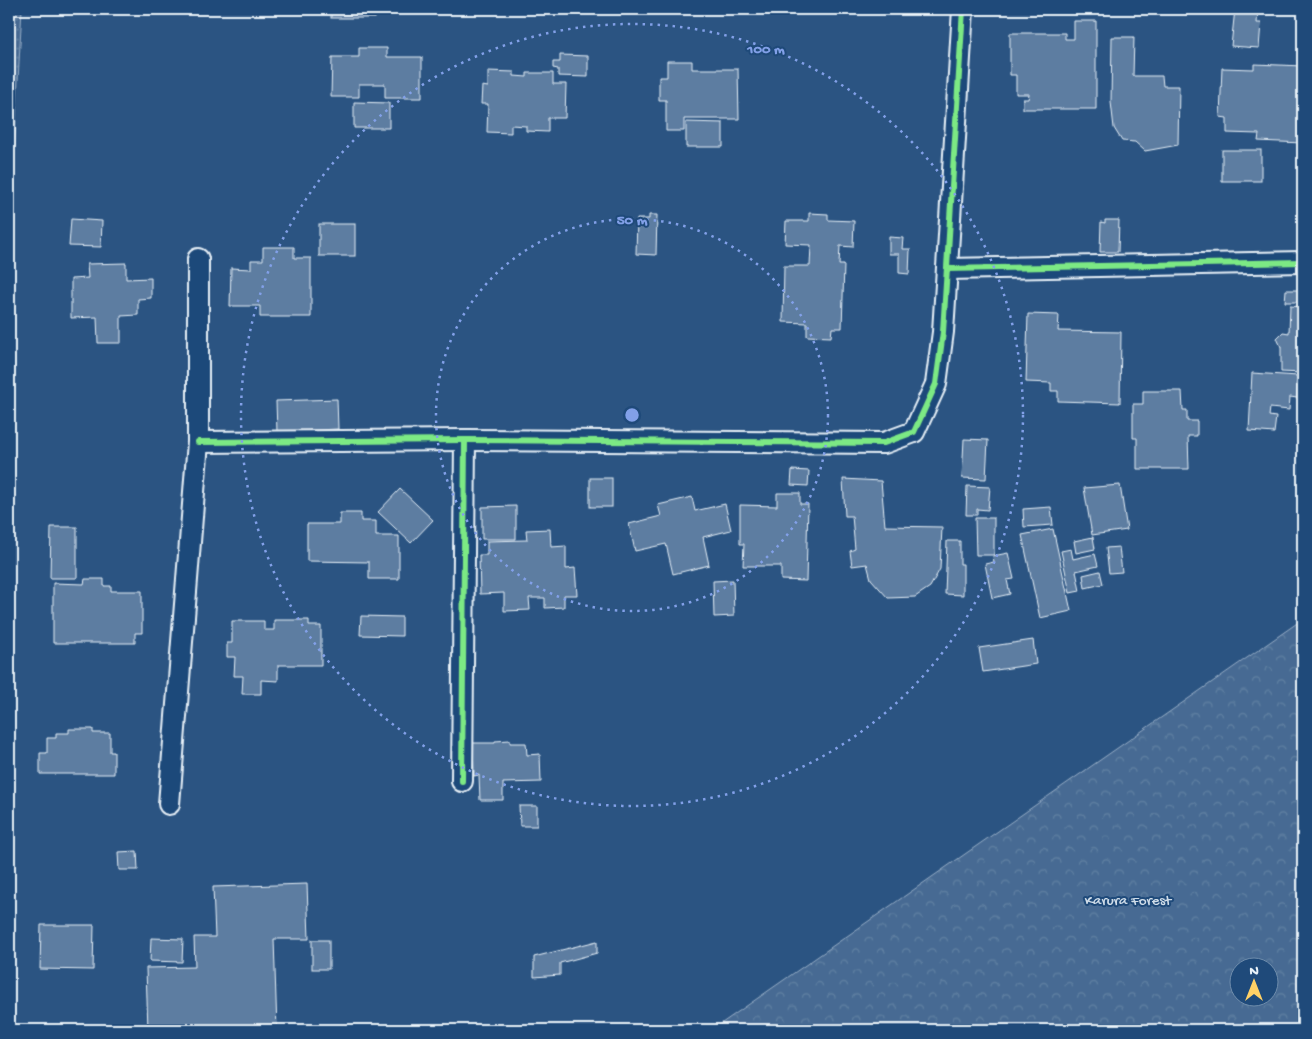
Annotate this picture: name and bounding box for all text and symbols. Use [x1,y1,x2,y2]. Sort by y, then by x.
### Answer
text: 100 m [746,41,785,59]
text: 50 m [617,212,648,230]
centre of rings [623,406,641,424]
park label: Karura Forest [1085,892,1173,910]
north arrow [1230,956,1280,1006]
text: N [1249,963,1259,980]

